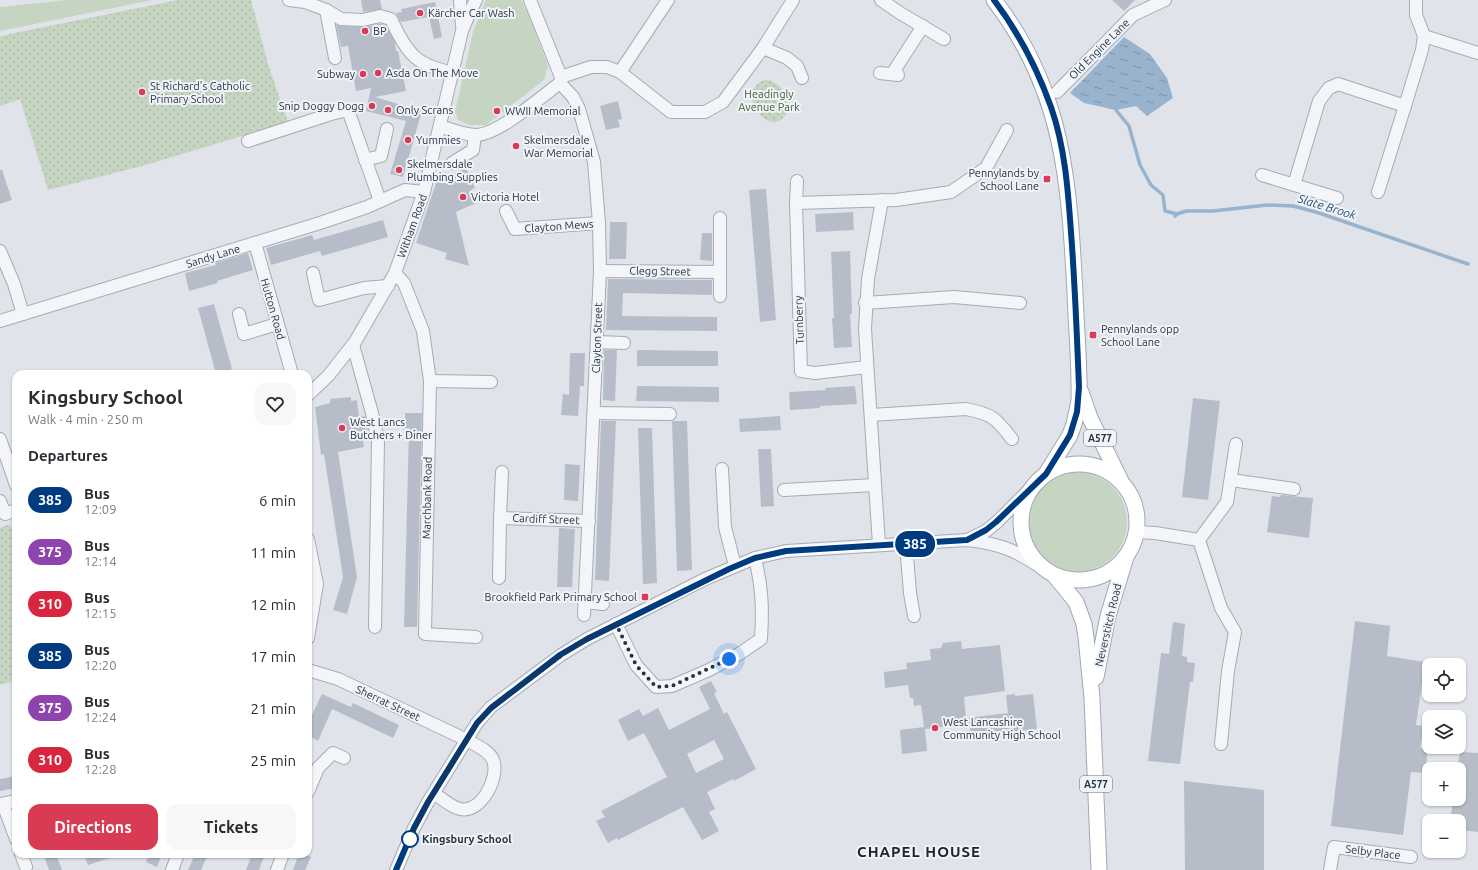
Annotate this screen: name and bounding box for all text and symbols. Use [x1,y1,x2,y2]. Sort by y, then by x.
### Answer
place label: Kärcher Car Wash [428,7,514,19]
marker: Kärcher Car Wash [415,8,425,18]
street label: Old Engine Lane [1066,16,1132,82]
place label: BP [373,25,387,37]
marker: BP [360,26,370,36]
place label: Asda On The Move [386,67,478,79]
place label: Subway [317,68,356,80]
marker: Asda On The Move [373,68,383,78]
marker: Subway [358,69,368,79]
place label: St Richard's Catholic Primary School [150,80,250,105]
marker: St Richard's Catholic Primary School [137,87,147,97]
park label: Headingly Avenue Park [738,88,800,113]
place label: Snip Doggy Dogg [279,100,364,112]
marker: Snip Doggy Dogg [367,101,377,111]
place label: Only Scrans [396,104,453,116]
marker: Only Scrans [383,105,393,115]
place label: WWII Memorial [505,105,581,117]
marker: WWII Memorial [492,106,502,116]
place label: Yummies [416,134,461,146]
place label: Skelmersdale War Memorial [524,134,593,159]
marker: Yummies [403,135,413,145]
marker: Skelmersdale War Memorial [511,141,521,151]
place label: Skelmersdale Plumbing Supplies [407,158,498,183]
marker: Skelmersdale Plumbing Supplies [394,165,404,175]
place label: Pennylands by School Lane [969,167,1040,192]
marker: Pennylands by School Lane [1042,174,1052,184]
place label: Victoria Hotel [471,191,539,203]
water label: Slate Brook [1295,191,1359,222]
marker: Victoria Hotel [458,192,468,202]
street label: Witham Road [395,193,429,259]
street label: Clayton Mews [524,218,594,234]
street label: Sandy Lane [185,242,241,270]
street label: Clegg Street [629,264,692,278]
street label: Hutton Road [259,277,287,341]
street label: Turnberry [792,295,806,345]
street label: Clayton Street [590,302,604,374]
place label: Pennylands opp School Lane [1101,323,1179,348]
marker: Pennylands opp School Lane [1088,330,1098,340]
button: heart [254,383,296,425]
text: Kingsbury School [28,386,183,408]
text: Walk · 4 min · 250 m [28,412,143,426]
place label: West Lancs Butchers + Diner [350,416,433,441]
marker: West Lancs Butchers + Diner [337,423,347,433]
road number: A577 [1084,430,1116,446]
text: Departures [28,447,108,464]
street label: Marchbank Road [420,457,434,539]
text: Bus [84,485,110,502]
text: 385 [38,492,62,508]
text: 6 min [259,492,296,509]
text: 12:09 [84,502,117,516]
street label: Cardiff Street [512,512,581,526]
line badge: 385 [892,531,938,557]
text: 385 [903,536,927,552]
text: Bus [84,537,110,554]
text: 375 [38,544,62,560]
text: 11 min [250,544,296,561]
text: 12:14 [84,554,117,568]
street label: Neverstitch Road [1093,582,1123,668]
text: Bus [84,589,110,606]
place label: Brookfield Park Primary School [485,591,637,603]
marker: Brookfield Park Primary School [640,592,650,602]
text: 310 [38,596,62,612]
text: 12 min [250,596,296,613]
text: 12:15 [84,606,117,620]
text: Bus [84,641,110,658]
text: 385 [38,648,62,664]
text: 17 min [250,648,296,665]
your location [719,649,739,669]
text: 12:20 [84,658,117,672]
map controls [1422,658,1466,858]
button: locate [1422,658,1466,702]
street label: Sherrat Street [354,683,423,723]
text: Bus [84,693,110,710]
text: 375 [38,700,62,716]
text: 21 min [250,700,296,717]
text: 12:24 [84,710,117,724]
button: layers [1422,710,1466,754]
place label: West Lancashire Community High School [943,716,1061,741]
marker: West Lancashire Community High School [930,723,940,733]
text: Bus [84,745,110,762]
text: 310 [38,752,62,768]
text: 25 min [250,752,296,769]
text: 12:28 [84,762,117,776]
button: + [1422,762,1466,806]
road number: A577 [1080,776,1112,792]
button: Directions [28,804,158,850]
button: Tickets [166,804,296,850]
button: − [1422,814,1466,858]
marker: Kingsbury School [401,830,419,848]
place label: Kingsbury School [422,833,512,845]
district label: CHAPEL HOUSE [857,843,981,860]
street label: Selby Place [1345,843,1401,861]

